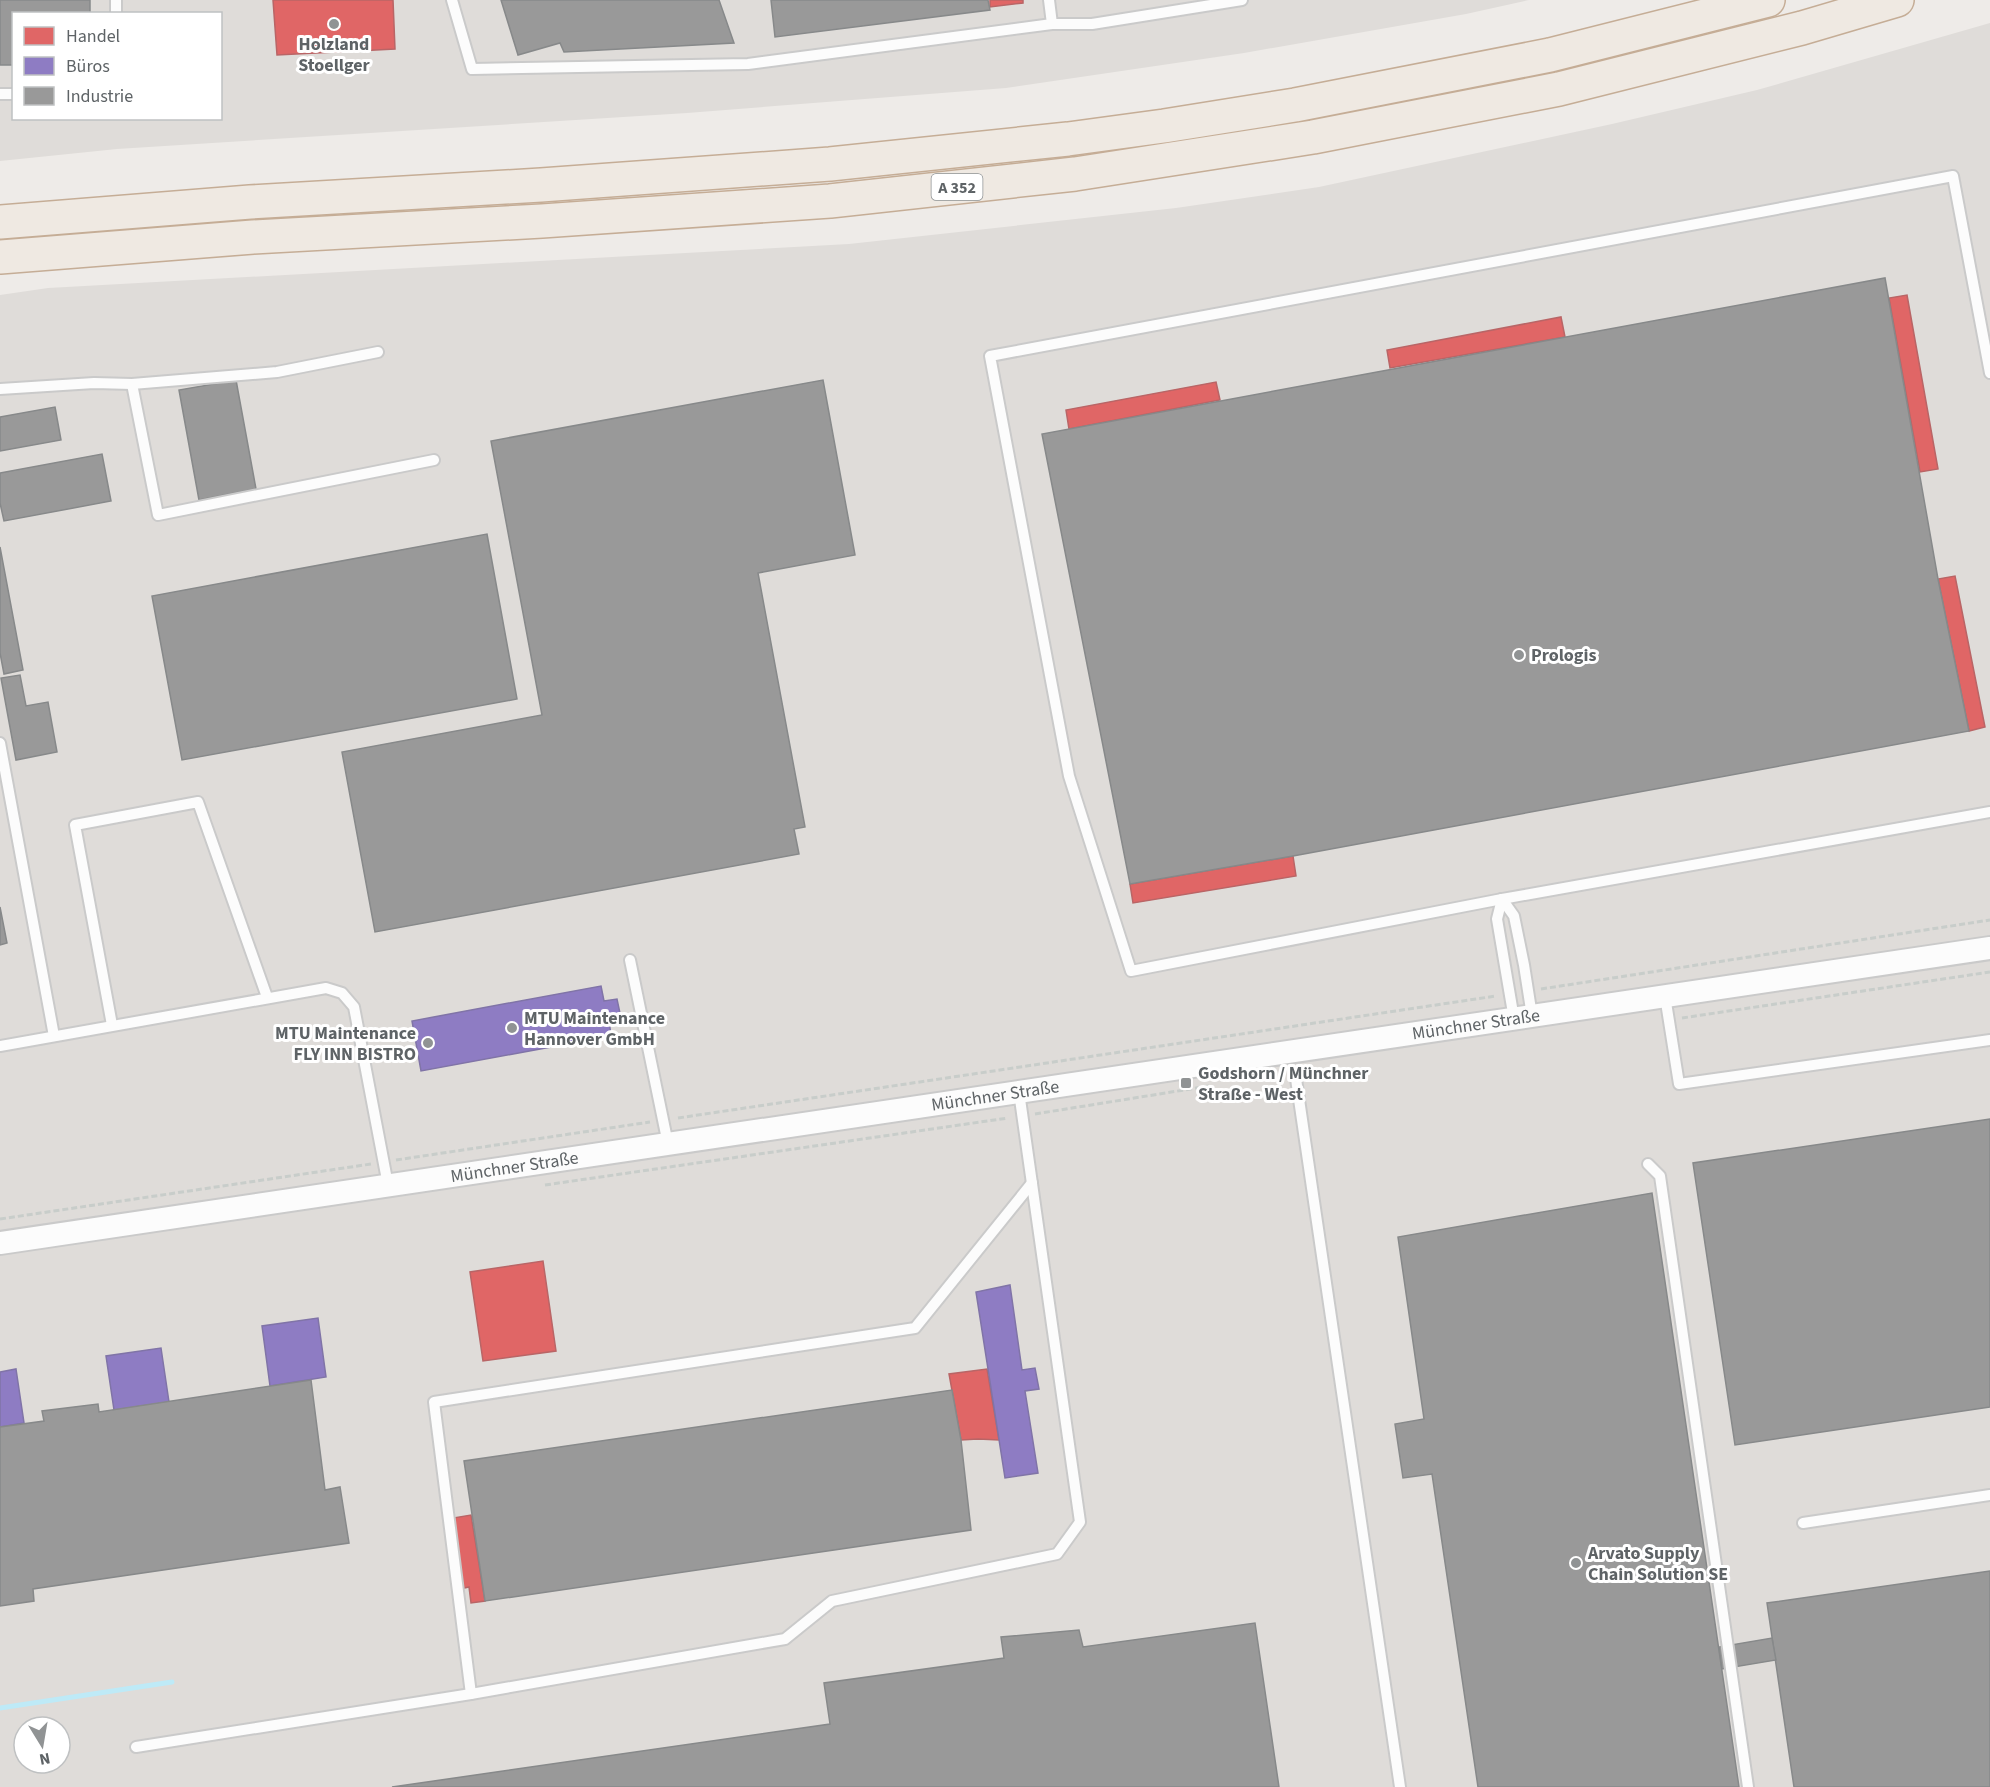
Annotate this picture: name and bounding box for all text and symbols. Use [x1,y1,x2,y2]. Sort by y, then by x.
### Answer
legend [12,12,222,120]
marker: Holzland Stoellger [327,17,341,31]
text: Handel [66,24,120,49]
place label: Holzland Stoellger [298,32,371,78]
text: Büros [66,54,110,79]
text: Industrie [66,84,133,109]
road number: A 352 [932,174,982,200]
place label: Prologis [1531,643,1596,668]
marker: Prologis [1512,648,1526,662]
street label: Münchner Straße [1410,1003,1542,1047]
place label: MTU Maintenance Hannover GmbH [524,1006,665,1052]
place label: MTU Maintenance FLY INN BISTRO [275,1021,416,1067]
marker: MTU Maintenance Hannover GmbH [505,1021,519,1035]
marker: MTU Maintenance FLY INN BISTRO [421,1036,435,1050]
place label: Godshorn / Münchner Straße - West [1198,1061,1369,1107]
street label: Münchner Straße [930,1074,1061,1118]
marker: Godshorn / Münchner Straße - West [1179,1076,1193,1090]
street label: Münchner Straße [449,1145,580,1189]
place label: Arvato Supply Chain Solution SE [1587,1541,1728,1587]
marker: Arvato Supply Chain Solution SE [1569,1556,1583,1570]
north arrow [12,1715,72,1775]
text: N [37,1747,52,1771]

